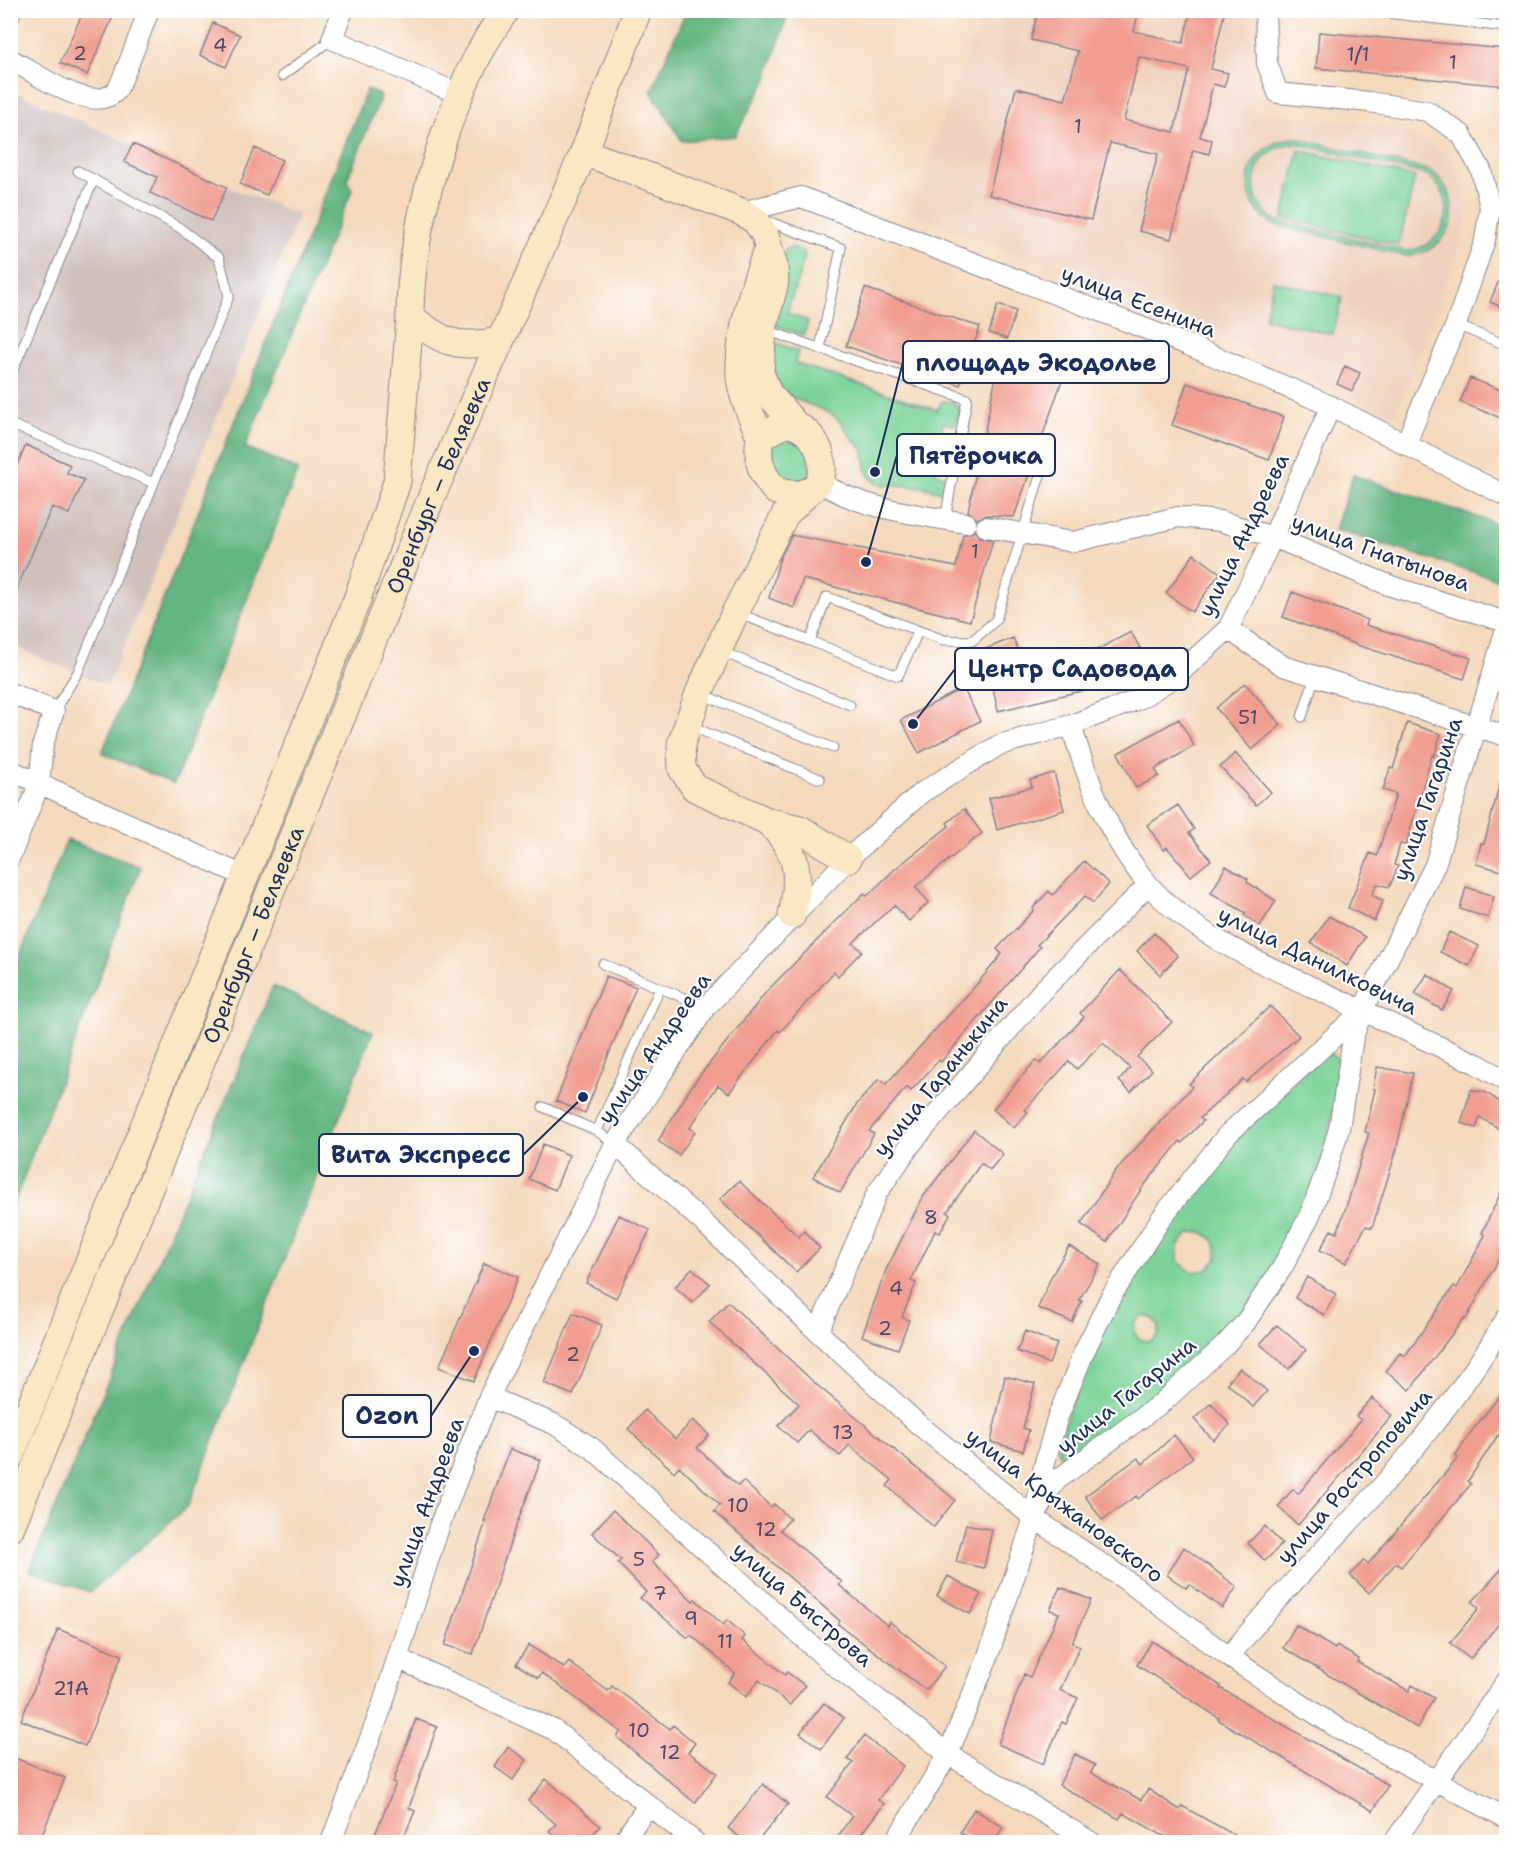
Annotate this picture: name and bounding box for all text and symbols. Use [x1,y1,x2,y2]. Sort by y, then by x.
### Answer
house number: 4 [213,32,227,58]
house number: 2 [73,40,87,66]
house number: 1/1 [1346,41,1370,67]
house number: 1 [1449,49,1457,75]
house number: 1 [1074,113,1082,139]
street label: улица Есенина [1057,259,1221,344]
callout: площадь Экодолье [903,341,1169,383]
text: площадь Экодолье [915,347,1157,379]
street label: Оренбург – Беляевка [380,373,498,598]
callout: Пятёрочка [897,434,1055,476]
text: Пятёрочка [909,440,1044,472]
street label: улица Андреева [1191,448,1296,622]
street label: улица Гнатынова [1288,507,1474,598]
house number: 1 [971,538,979,564]
callout: Центр Садовода [955,648,1188,690]
text: Центр Садовода [967,653,1177,685]
house number: 51 [1238,704,1258,730]
street label: улица Гагарина [1386,713,1469,885]
street label: Оренбург – Беляевка [196,821,311,1048]
street label: улица Данилковича [1213,899,1423,1022]
street label: улица Андреева [591,966,718,1130]
street label: улица Гаранькина [867,990,1014,1163]
callout: Вита Экспресс [319,1134,523,1176]
text: Вита Экспресс [331,1139,511,1171]
house number: 8 [924,1204,938,1230]
house number: 4 [889,1275,903,1301]
house number: 2 [878,1315,892,1341]
street label: улица Гагарина [1051,1330,1202,1461]
house number: 2 [566,1341,580,1367]
street label: улица Ростроповича [1270,1382,1439,1570]
callout: Ozon [343,1395,431,1437]
text: Ozon [355,1400,419,1432]
street label: улица Андреева [382,1413,471,1591]
house number: 13 [832,1419,854,1445]
street label: улица Крыжановского [960,1421,1170,1589]
house number: 10 [727,1492,749,1518]
house number: 12 [755,1516,777,1542]
street label: улица Быстрова [726,1535,879,1674]
house number: 5 [633,1546,645,1572]
house number: 7 [653,1580,667,1606]
house number: 9 [684,1605,698,1631]
house number: 11 [717,1628,733,1654]
house number: 21А [53,1675,89,1701]
house number: 10 [628,1717,650,1743]
house number: 12 [659,1739,681,1765]

